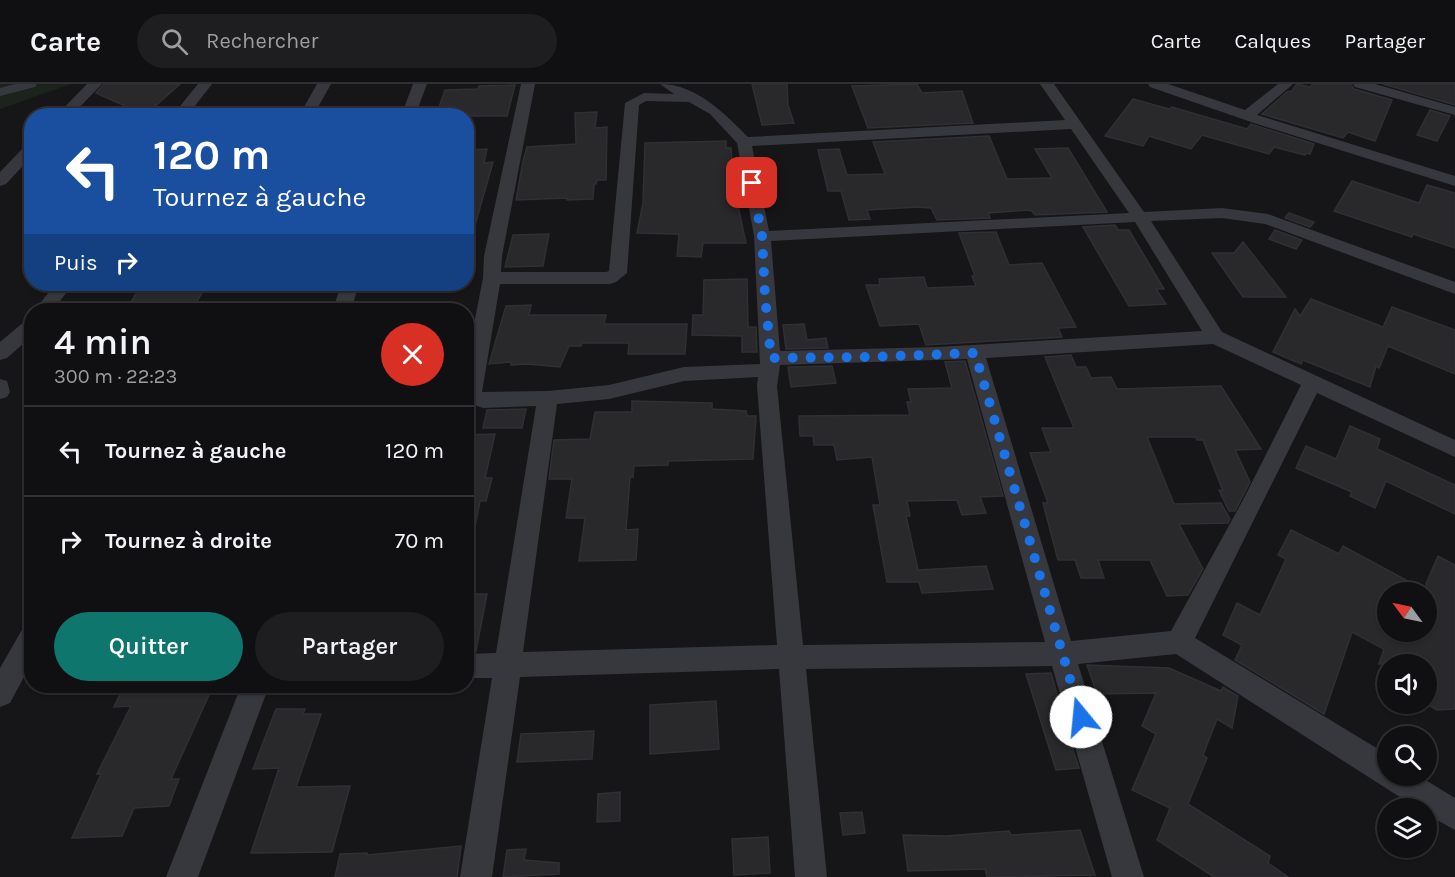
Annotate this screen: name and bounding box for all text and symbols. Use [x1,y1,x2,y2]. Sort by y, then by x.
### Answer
search box [137,14,557,68]
text: Carte [30,25,101,58]
icon: search [158,25,191,58]
text: Rechercher [206,28,319,54]
text: Carte [1151,29,1201,53]
text: Calques [1234,29,1312,53]
text: Partager [1345,29,1425,53]
text: 120 m [153,130,270,180]
icon: left [54,132,132,210]
pin [726,157,777,208]
icon: arrive [735,166,768,199]
text: Tournez à gauche [153,181,366,213]
icon: right [110,246,143,279]
text: Puis [54,250,98,276]
text: 4 min [54,321,152,363]
button: close [381,323,444,386]
text: 300 m · 22:23 [54,365,177,388]
icon: left [54,435,87,468]
text: Tournez à gauche [105,438,286,464]
text: 120 m [385,438,444,464]
icon: right [54,525,87,558]
text: Tournez à droite [105,528,272,554]
text: 70 m [395,528,444,554]
north arrow [1377,582,1437,642]
map controls [1377,582,1437,858]
button: Quitter [54,612,243,681]
button: Partager [255,612,444,681]
button: sound [1377,654,1437,714]
position arrow [1049,685,1113,749]
button: search [1377,726,1437,786]
button: layers [1377,798,1437,858]

